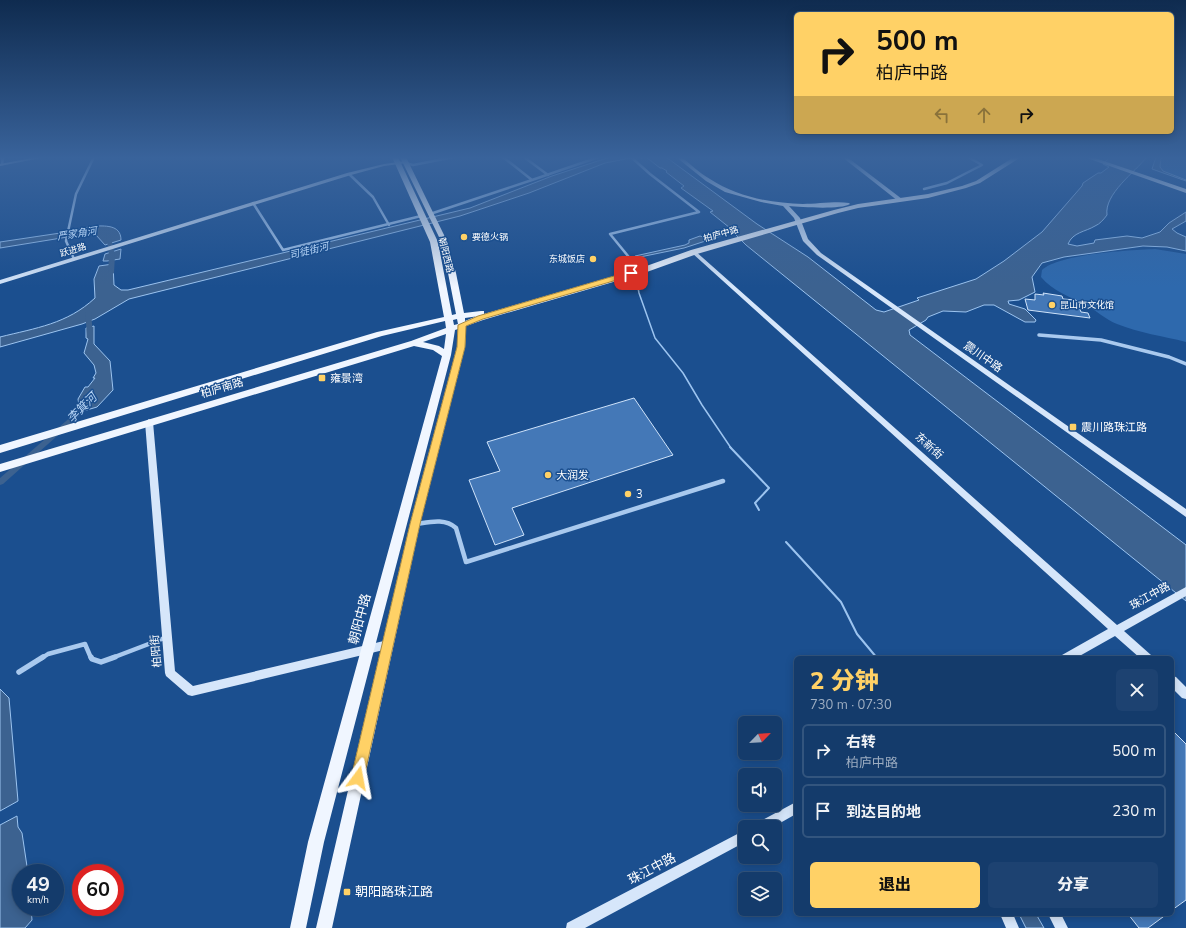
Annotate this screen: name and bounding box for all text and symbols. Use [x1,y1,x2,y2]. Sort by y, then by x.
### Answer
text: 500 m [876,22,959,60]
icon: right [810,28,862,80]
text: 柏庐中路 [876,61,948,85]
icon: left [931,104,953,126]
icon: ahead [973,104,995,126]
icon: right [1015,104,1037,126]
street label: 柏庐中路 [702,223,740,245]
water label: 严家角河 [56,224,100,244]
place label: 要德火锅 [472,231,508,243]
marker: 要德火锅 [459,232,469,242]
street label: 朝阳西路 [436,236,456,274]
water label: 司徒街河 [288,239,332,263]
street label: 跃进路 [58,240,88,260]
place label: 东城饭店 [549,253,585,265]
marker: 东城饭店 [588,254,598,264]
pin [614,256,648,290]
icon: arrive [620,262,642,284]
place label: 昆山市文化馆 [1060,299,1114,311]
marker: 昆山市文化馆 [1047,300,1057,310]
street label: 震川中路 [961,338,1005,376]
place label: 雍景湾 [330,371,363,386]
marker: 雍景湾 [317,373,327,383]
street label: 柏庐南路 [199,374,245,402]
water label: 李箕河 [64,388,102,426]
place label: 震川路珠江路 [1081,420,1147,435]
marker: 震川路珠江路 [1068,422,1078,432]
street label: 东新街 [912,429,946,463]
place label: 大润发 [556,468,589,483]
marker: 大润发 [543,470,553,480]
place label: 3 [636,487,643,502]
marker: 3 [623,489,633,499]
street label: 珠江中路 [1127,579,1173,613]
street label: 朝阳中路 [345,592,375,646]
street label: 柏阳街 [147,634,165,668]
text: 2 分钟 [810,665,879,697]
button: close [1116,669,1158,711]
text: 730 m · 07:30 [810,696,892,714]
north arrow [738,716,782,760]
map controls [738,716,782,916]
text: 右转 [846,732,876,752]
icon: right [812,740,834,762]
text: 500 m [1112,741,1156,761]
text: 柏庐中路 [846,754,898,772]
position arrow [337,757,379,799]
button: sound [738,768,782,812]
icon: arrive [812,800,834,822]
text: 230 m [1112,801,1156,821]
text: 到达目的地 [846,802,921,822]
button: search [738,820,782,864]
street label: 珠江中路 [625,849,679,889]
button: 退出 [810,862,980,908]
button: 分享 [988,862,1158,908]
speed limit sign: 60 [72,864,124,916]
text: 49 [26,871,50,898]
button: layers [738,872,782,916]
place label: 朝阳路珠江路 [355,883,433,901]
marker: 朝阳路珠江路 [342,887,352,897]
text: km/h [27,893,49,907]

